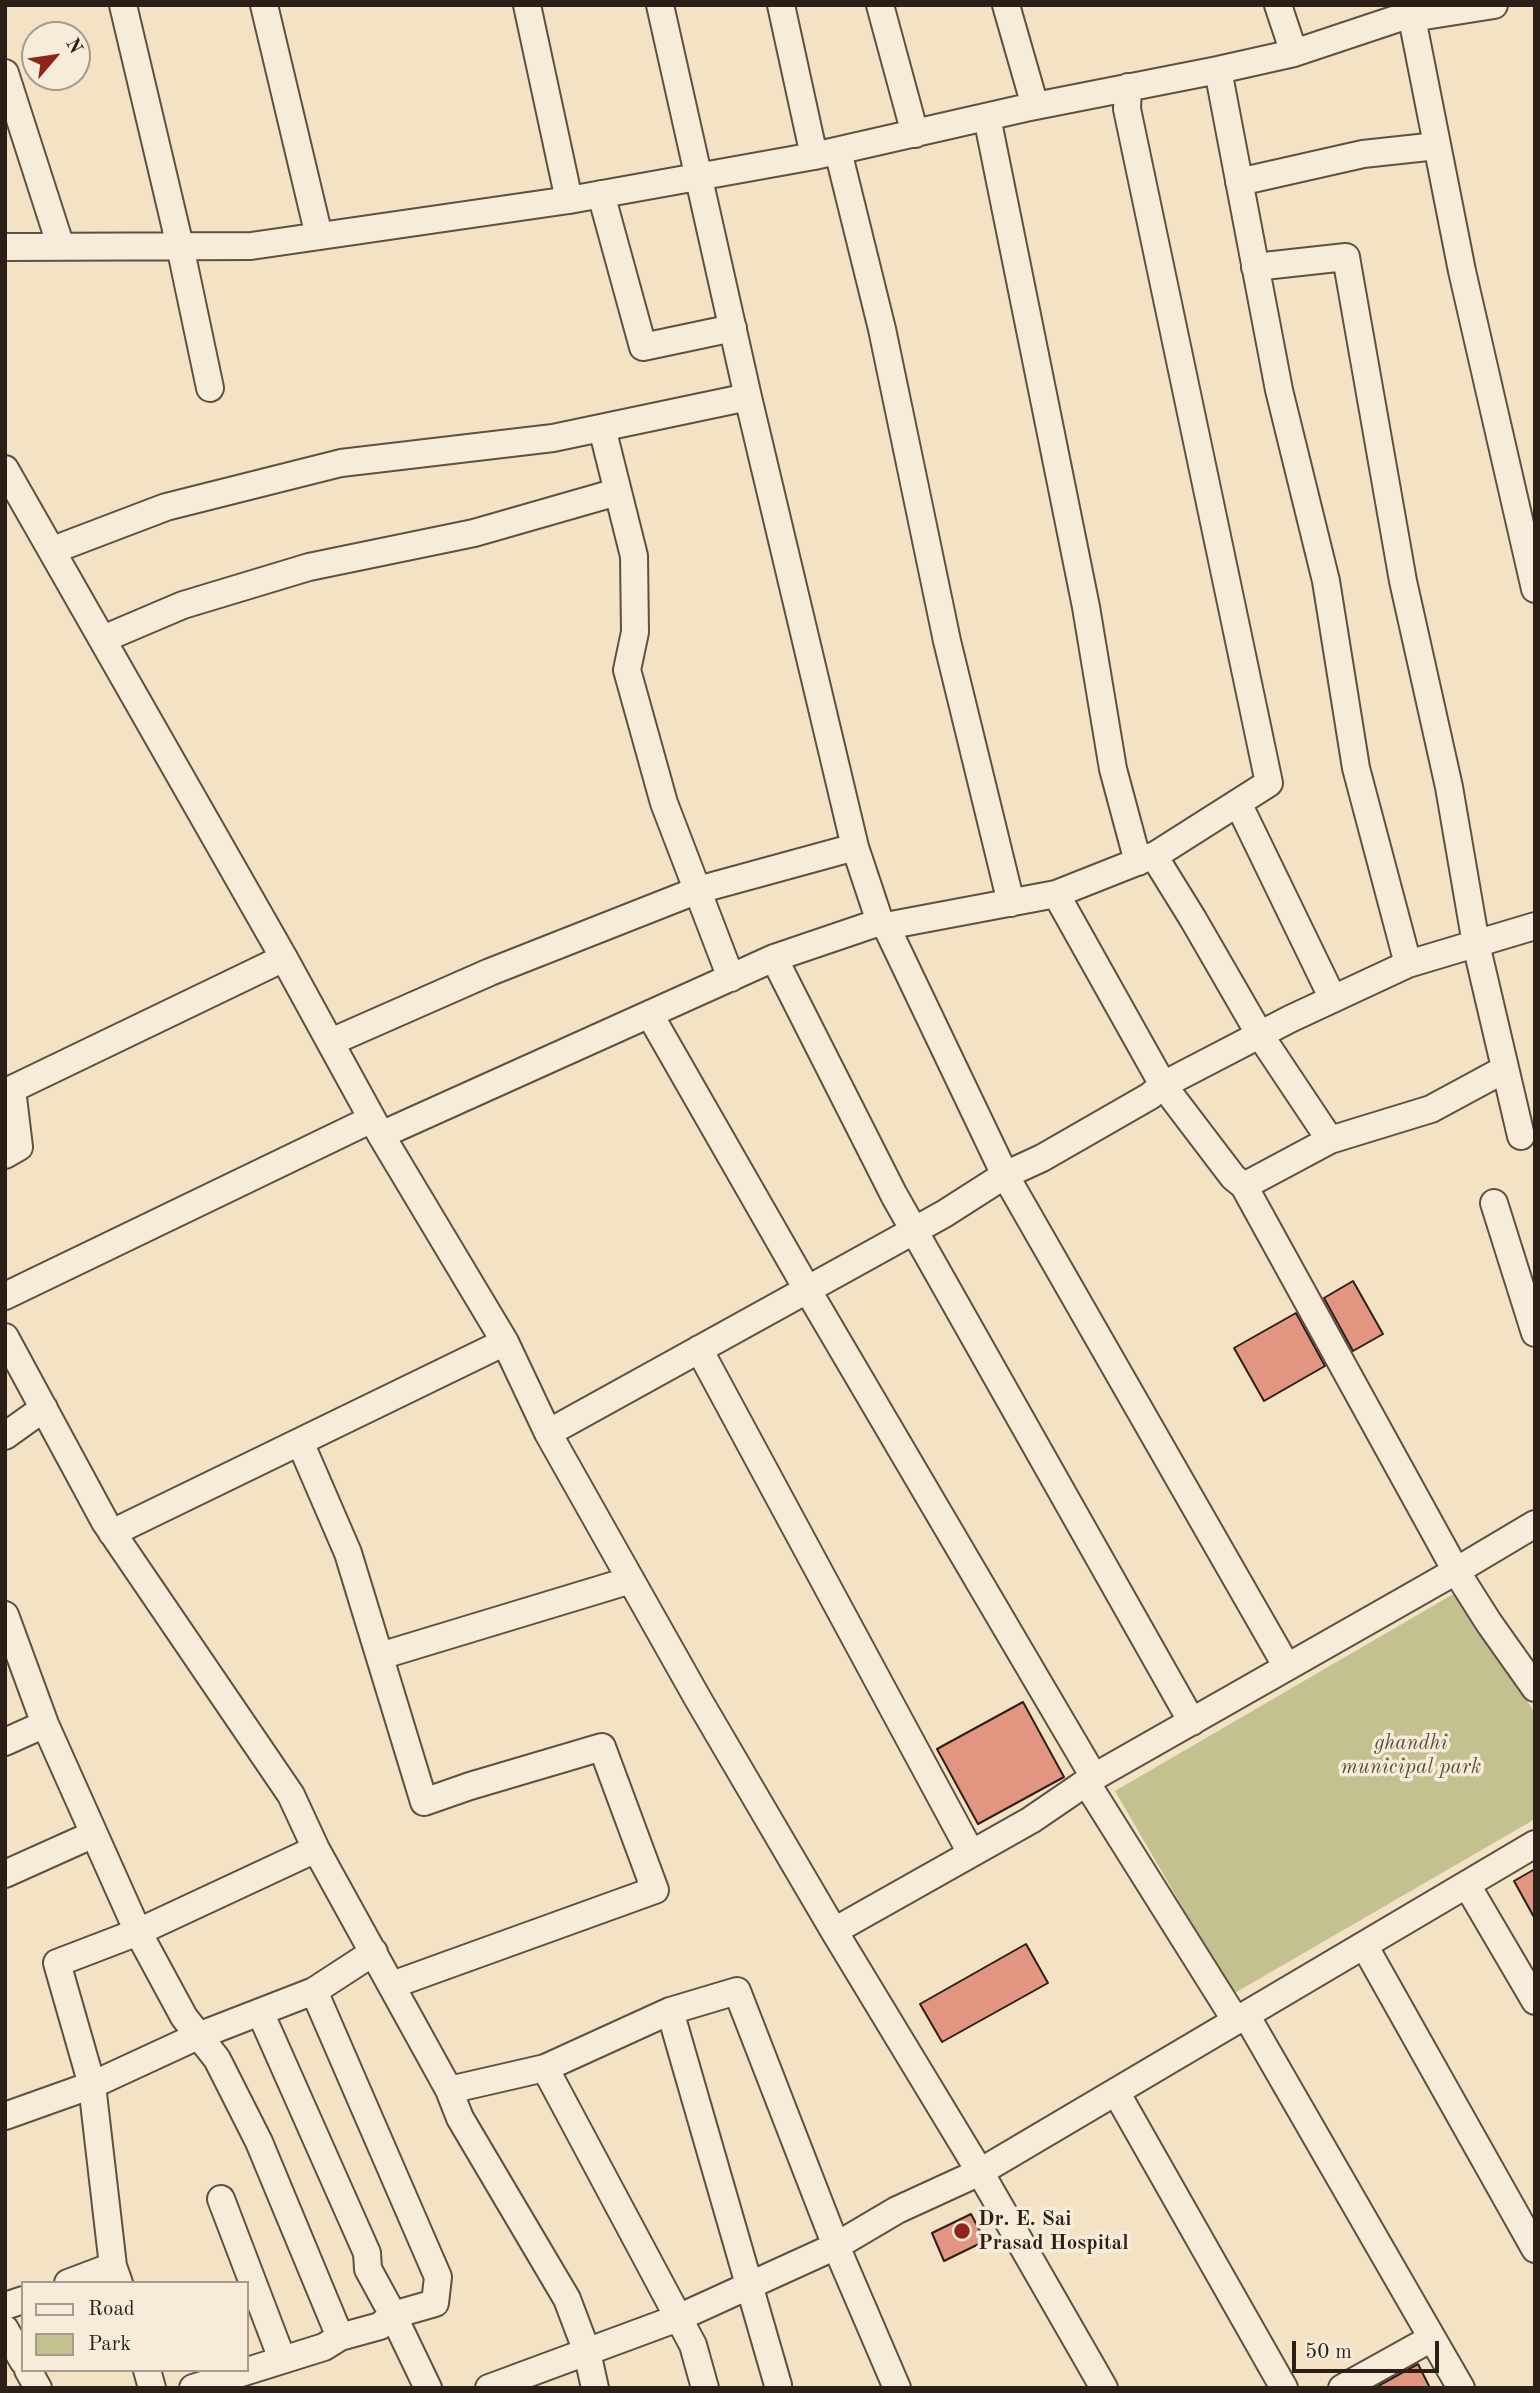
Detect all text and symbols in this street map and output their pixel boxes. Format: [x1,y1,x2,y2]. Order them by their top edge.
north arrow [21,21,91,91]
text: N [61,36,85,58]
park label: ghandhi municipal park [1341,1730,1481,1780]
place label: Dr. E. Sai Prasad Hospital [978,2206,1129,2256]
marker: Dr. E. Sai Prasad Hospital [952,2221,972,2241]
legend [21,2281,248,2372]
text: Road [88,2299,135,2320]
scale bar [1295,2326,1442,2370]
text: Park [88,2334,131,2355]
text: 50 m [1305,2342,1352,2363]

